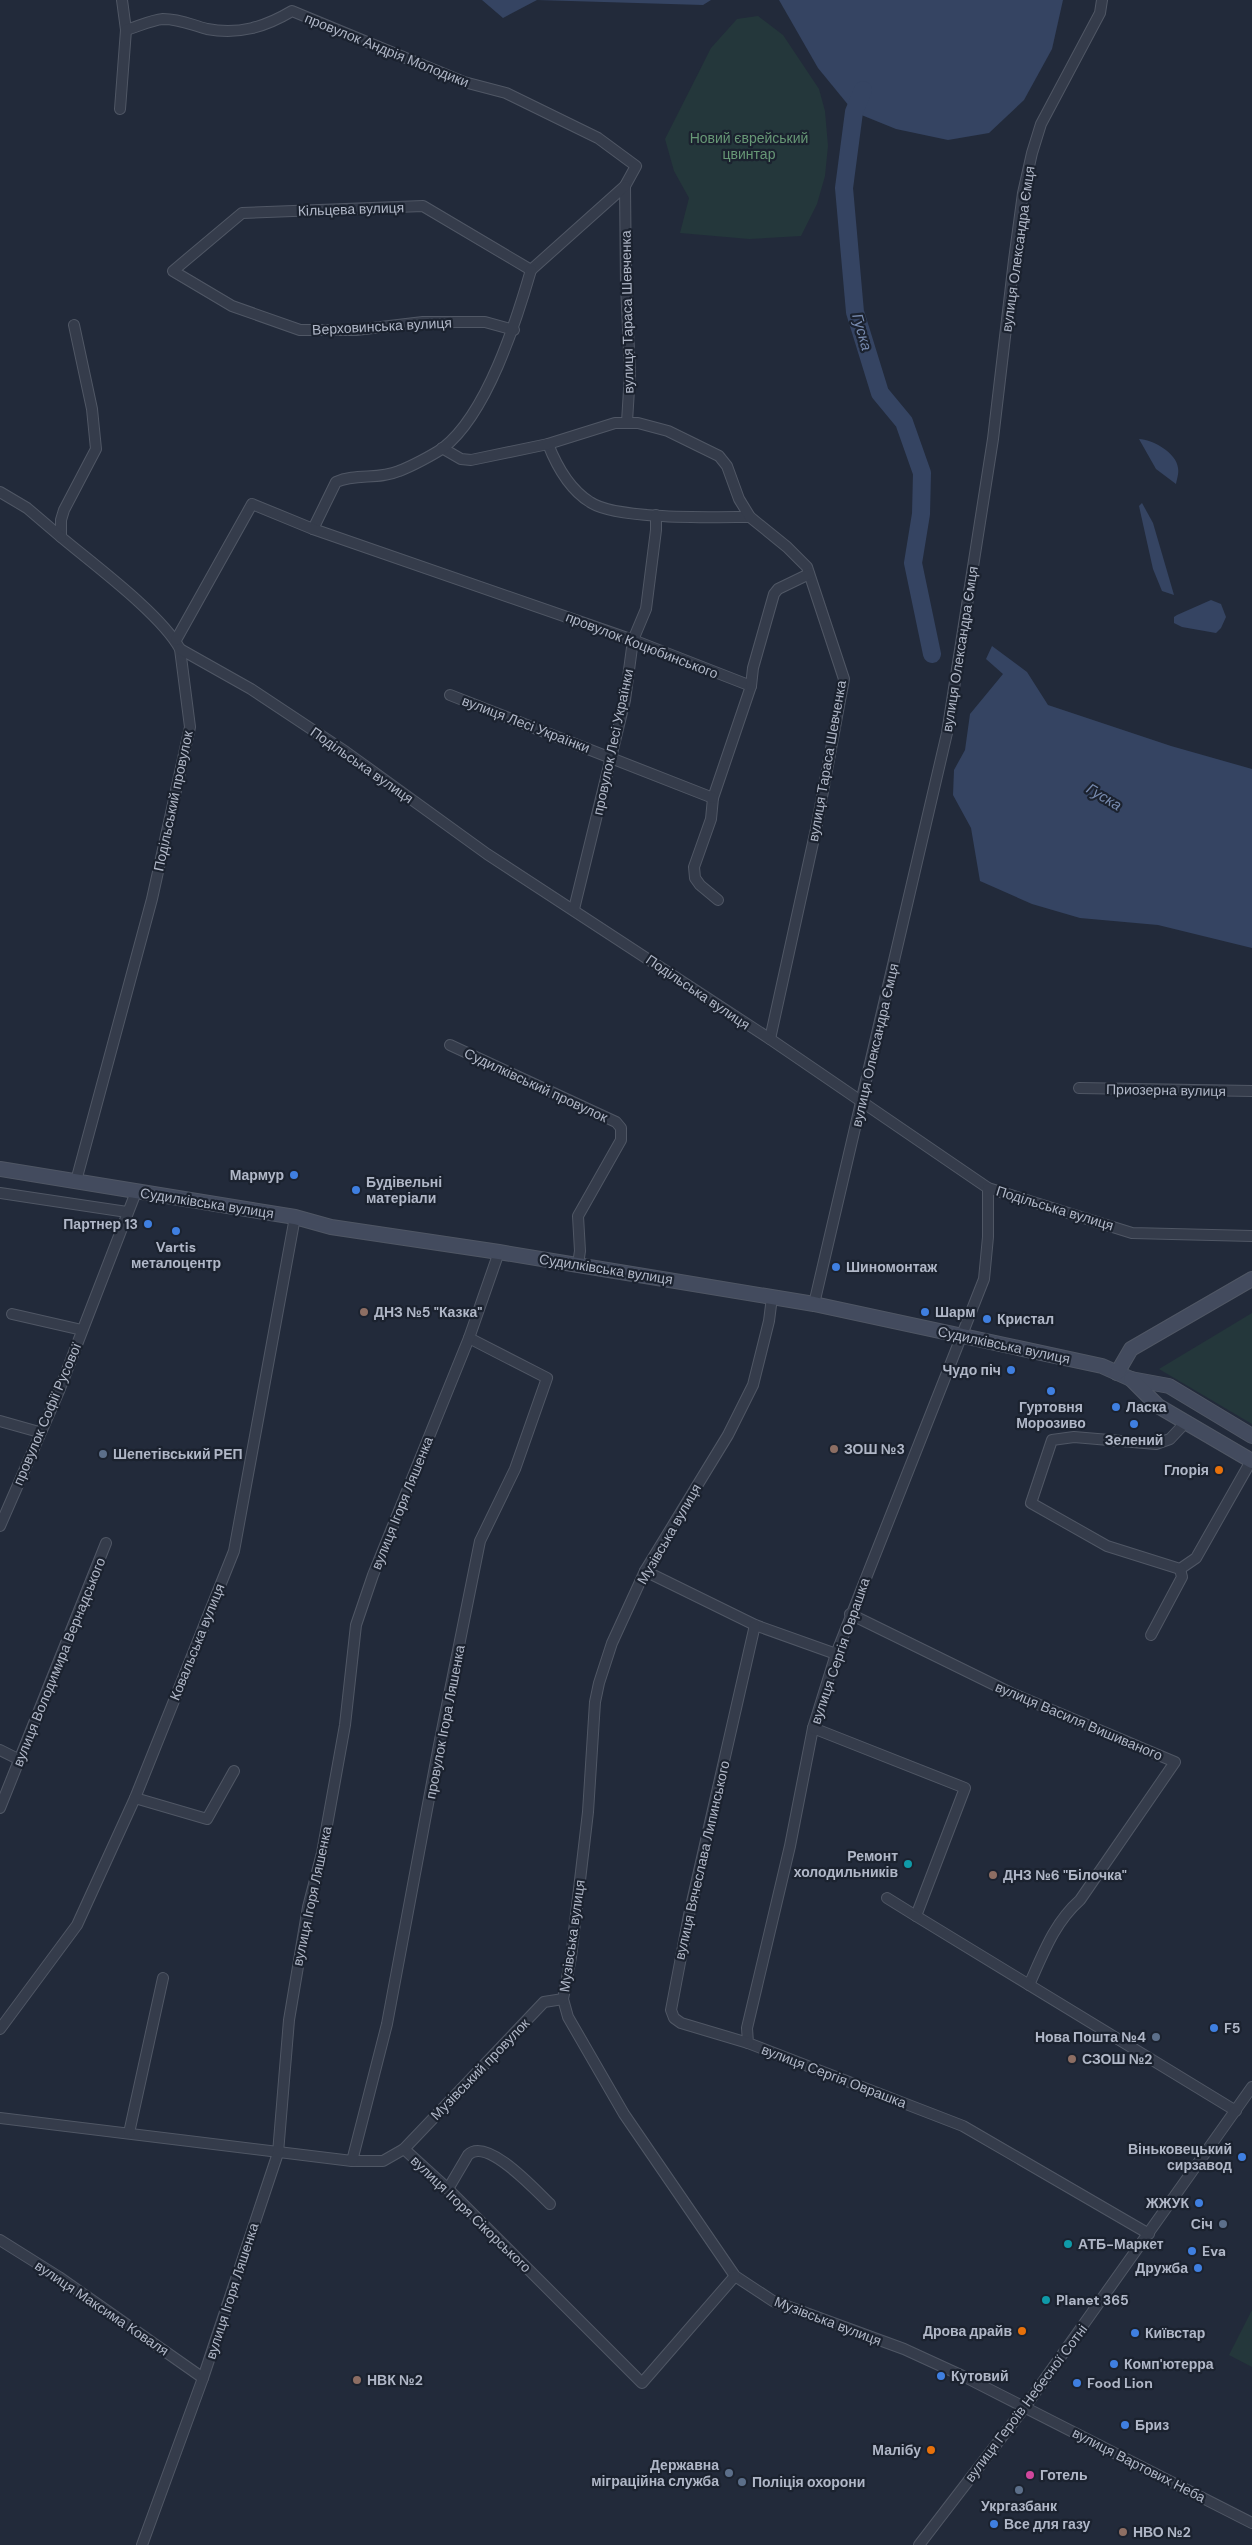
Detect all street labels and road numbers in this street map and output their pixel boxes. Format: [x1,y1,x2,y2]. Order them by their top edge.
street label: провулок Андрія Молодики [302,9,472,91]
street label: вулиця Олександра Ємця [997,165,1039,333]
street label: Кільцева вулиця [297,198,405,220]
street label: вулиця Тараса Шевченка [617,230,637,394]
street label: Верховинська вулиця [312,313,452,339]
street label: вулиця Олександра Ємця [938,565,982,733]
street label: провулок Коцюбинського [563,608,721,682]
street label: провулок Лесі Українки [589,667,637,817]
street label: вулиця Тараса Шевченка [804,679,850,843]
street label: вулиця Лесі Українки [460,691,592,757]
street label: Подільська вулиця [307,723,417,807]
street label: Подільський провулок [149,728,197,873]
street label: Подільська вулиця [642,950,754,1034]
street label: вулиця Олександра Ємця [847,961,903,1129]
street label: Судилківський провулок [461,1044,611,1127]
street label: Приозерна вулиця [1106,1080,1226,1100]
street label: Подільська вулиця [994,1182,1116,1234]
street label: Судилківська вулиця [139,1184,275,1222]
street label: Судилківська вулиця [538,1250,674,1288]
street label: Судилківська вулиця [936,1322,1072,1368]
street label: провулок Софії Русової [9,1340,85,1488]
street label: вулиця Ігоря Ляшенка [367,1433,437,1572]
street label: Музівська вулиця [633,1480,705,1588]
street label: вулиця Володимира Вернадського [9,1555,109,1769]
street label: вулиця Сергія Оврашка [806,1575,874,1727]
street label: Ковальська вулиця [165,1581,229,1703]
street label: провулок Ігора Ляшенка [421,1643,469,1801]
street label: вулиця Василя Вишиваного [993,1678,1166,1765]
street label: вулиця Вячеслава Липинського [670,1758,734,1961]
street label: вулиця Ігоря Ляшенка [288,1824,336,1967]
street label: Музівська вулиця [555,1879,589,1993]
street label: Музівський провулок [427,2014,534,2124]
street label: вулиця Сергія Оврашка [759,2040,909,2112]
street label: вулиця Ігоря Сікорського [407,2152,535,2276]
street label: вулиця Ігоря Ляшенка [201,2220,263,2361]
street label: вулиця Максима Коваля [32,2256,172,2360]
street label: Музівська вулиця [772,2292,884,2350]
street label: вулиця Героїв Небесної Сотні [961,2321,1091,2485]
street label: вулиця Вартових Неба [1069,2424,1209,2506]

